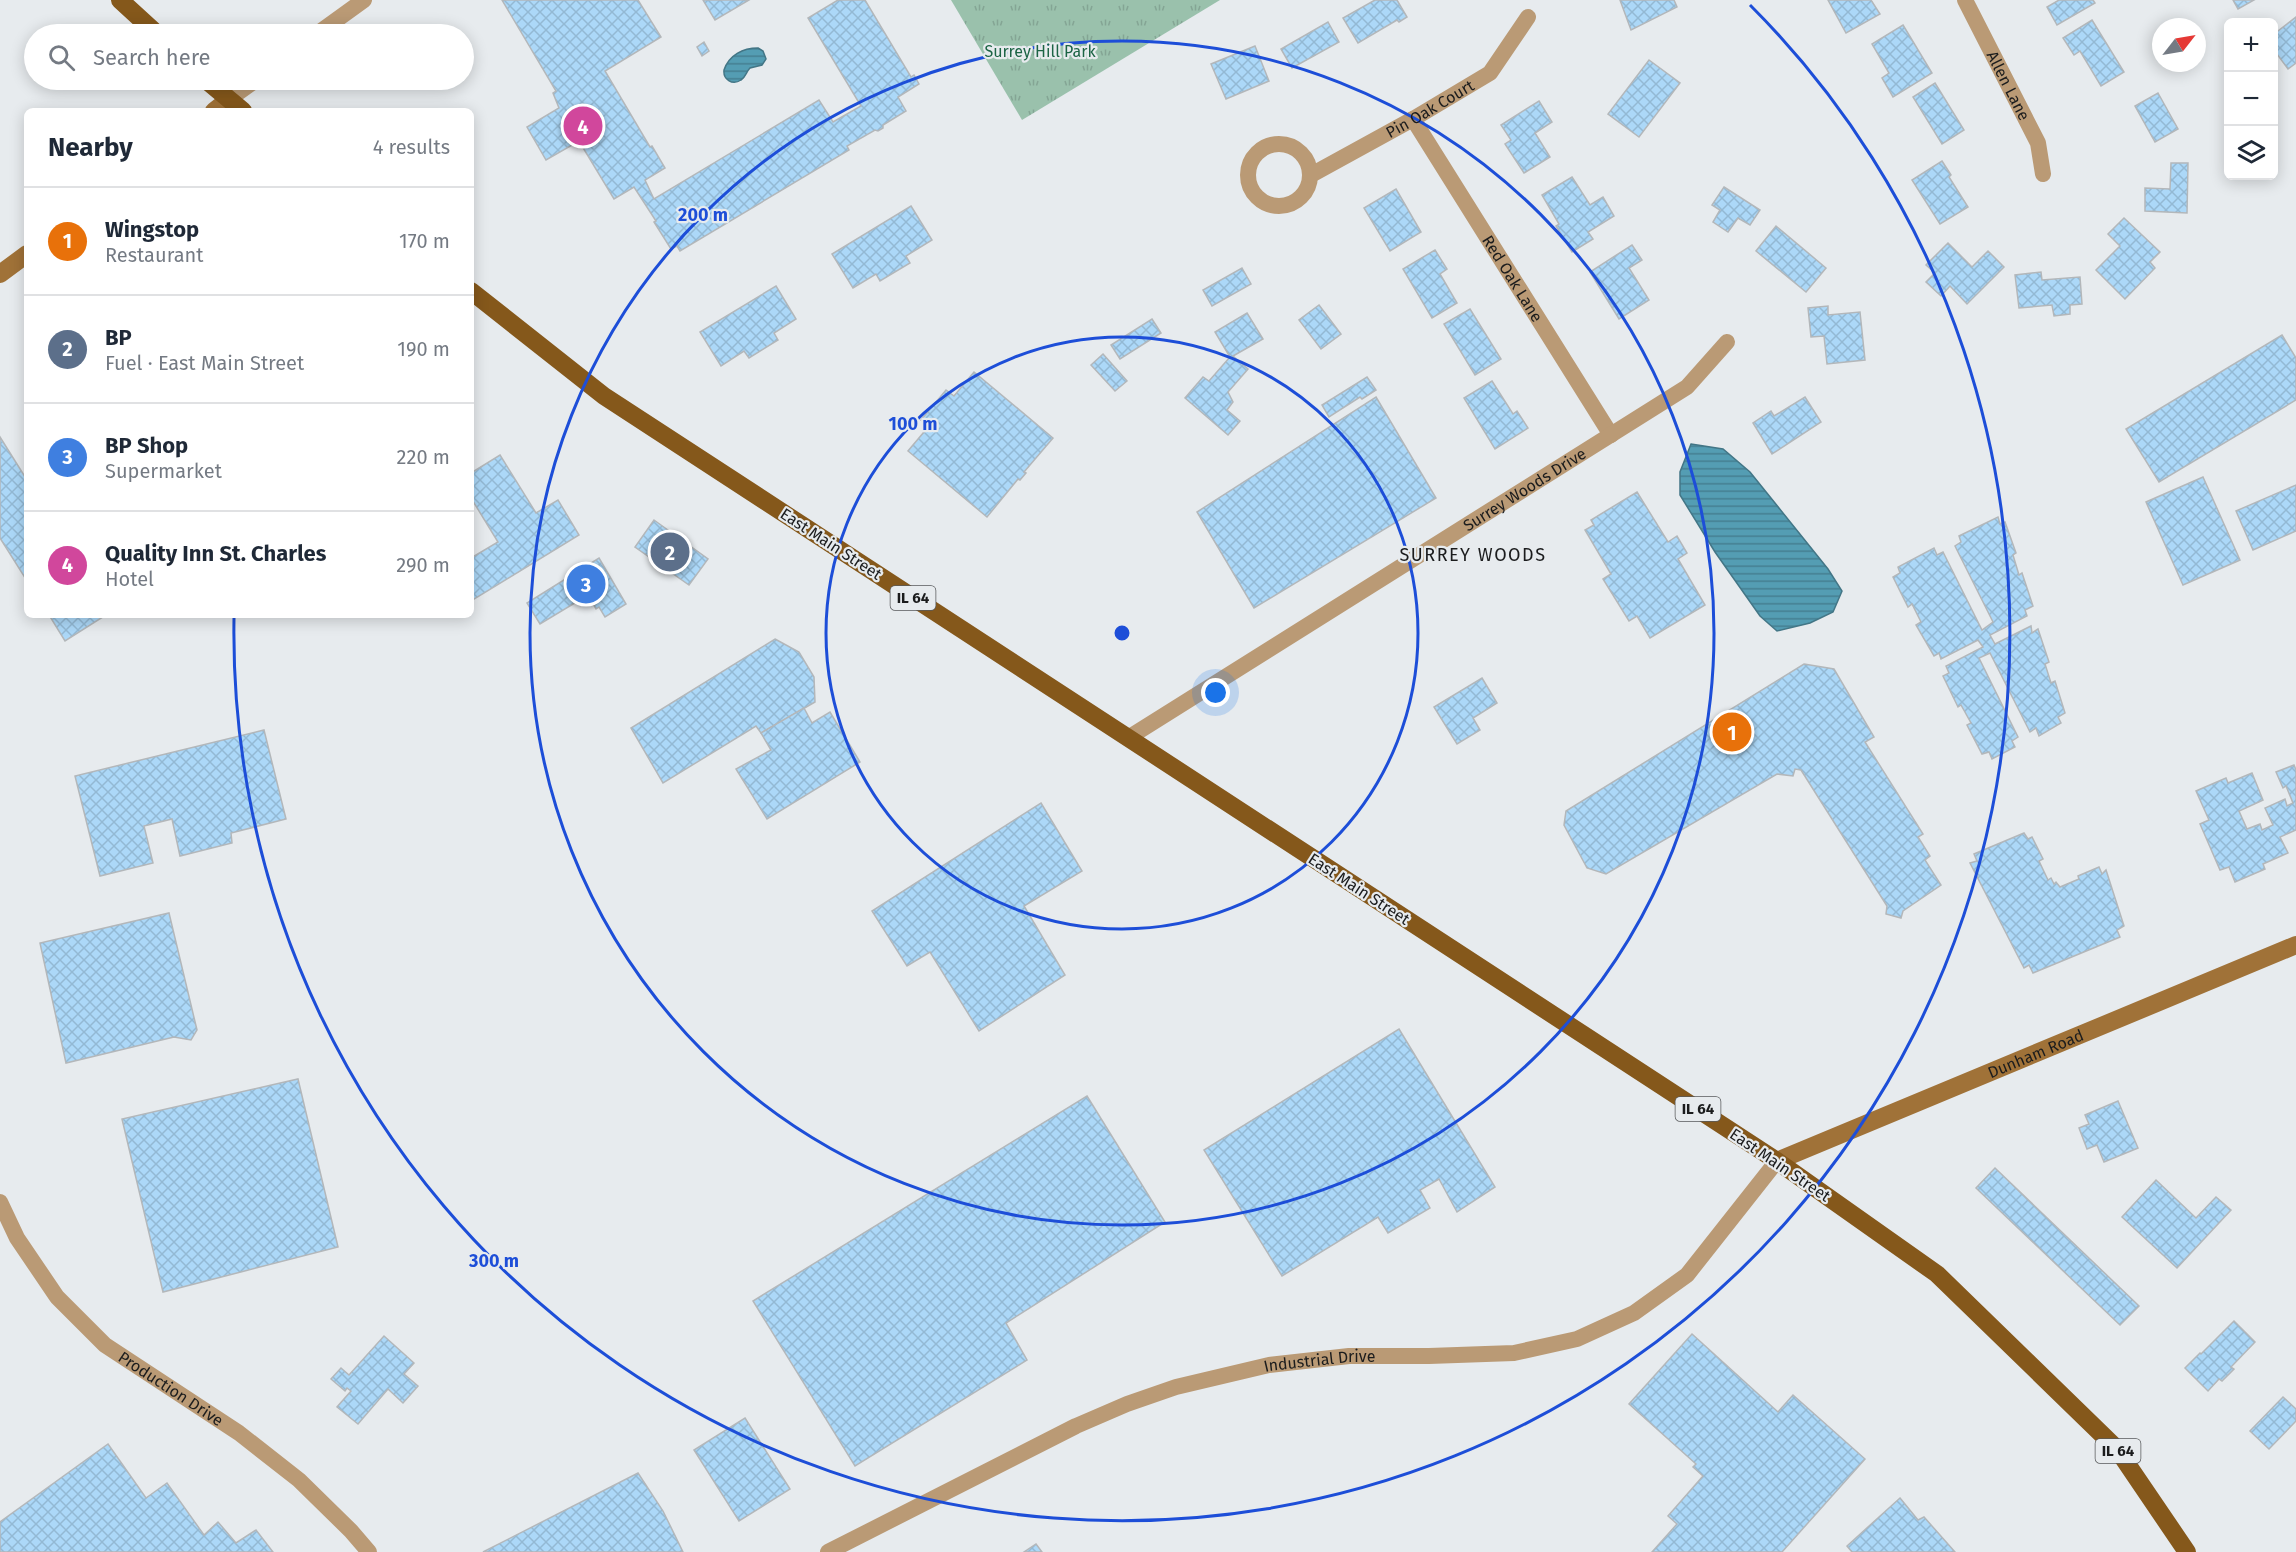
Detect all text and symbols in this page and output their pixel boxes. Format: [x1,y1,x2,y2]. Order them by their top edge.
north arrow [2152,18,2206,72]
map controls [2224,18,2278,180]
button: + [2224,18,2278,72]
search box [24,24,474,90]
icon: search [45,41,78,74]
park label: Surrey Hill Park [984,42,1096,61]
text: Search here [93,44,211,71]
street label: Allen Lane [1983,48,2034,123]
button: − [2224,72,2278,126]
street label: Pin Oak Court [1382,75,1477,142]
pin: 4 [564,104,602,148]
button: layers [2224,126,2278,180]
text: Nearby [48,132,133,163]
text: 4 results [373,135,450,159]
text: 200 m [678,204,728,226]
text: Wingstop [105,216,199,243]
text: 1 [63,229,72,253]
text: 170 m [399,229,450,253]
street label: Red Oak Lane [1479,231,1547,325]
text: Restaurant [105,243,203,267]
text: BP [105,324,132,351]
text: 2 [62,337,73,361]
text: 190 m [397,337,450,361]
text: Fuel · East Main Street [105,351,304,375]
text: 100 m [889,413,937,435]
text: BP Shop [105,432,188,459]
street label: Surrey Woods Drive [1459,443,1589,535]
text: 3 [62,445,73,469]
text: 220 m [397,445,450,469]
text: Supermarket [105,459,222,483]
street label: East Main Street [777,504,885,584]
pin: 2 [650,530,690,574]
text: Quality Inn St. Charles [105,540,326,567]
district label: SURREY WOODS [1400,544,1546,566]
text: 4 [62,553,73,577]
text: 290 m [396,553,450,577]
pin: 3 [566,562,606,606]
text: Hotel [105,567,154,591]
road number: IL 64 [890,586,936,610]
centre of rings [1112,623,1132,643]
your location [1201,678,1230,707]
pin: 1 [1712,710,1752,754]
street label: East Main Street [1305,849,1413,929]
street label: Dunham Road [1985,1025,2086,1082]
road number: IL 64 [1676,1097,1720,1121]
street label: East Main Street [1726,1124,1834,1206]
text: 300 m [468,1250,519,1272]
street label: Production Drive [115,1347,227,1430]
street label: Industrial Drive [1262,1347,1375,1375]
road number: IL 64 [2096,1439,2140,1463]

